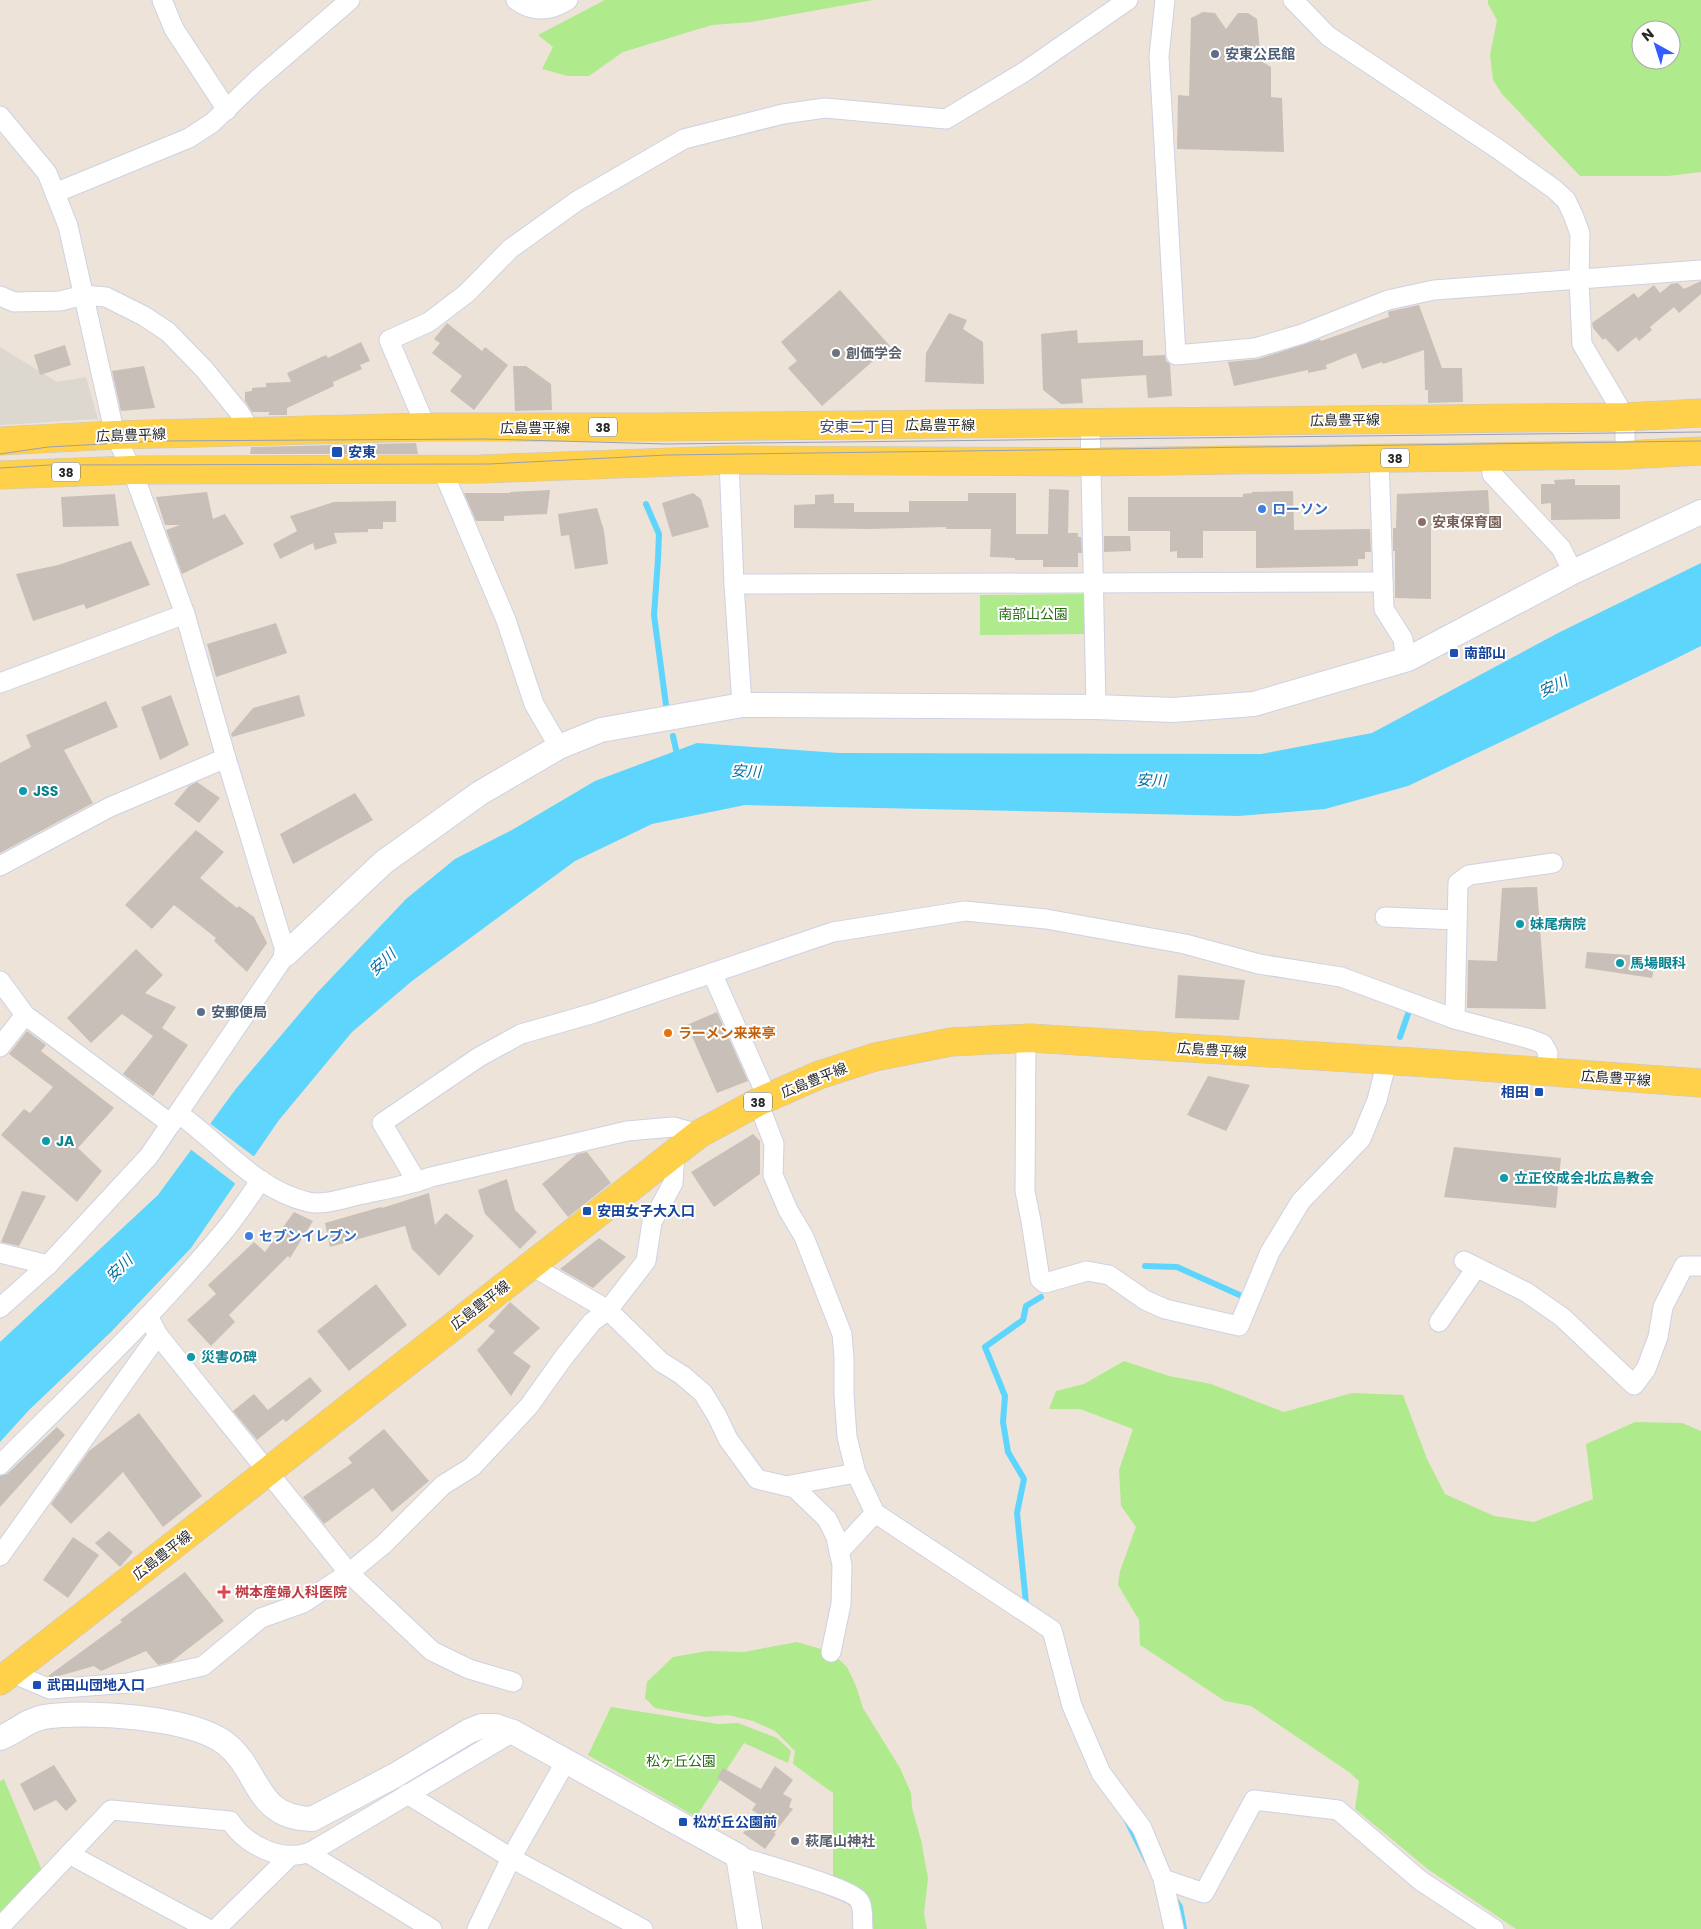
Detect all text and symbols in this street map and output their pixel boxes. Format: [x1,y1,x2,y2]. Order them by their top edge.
north arrow [1631,20,1681,70]
text: N [1637,24,1658,46]
place label: 安東公民館 [1225,44,1295,64]
marker: 安東公民館 [1209,48,1221,60]
place label: 創価学会 [846,343,902,363]
marker: 創価学会 [830,347,842,359]
street label: 広島豊平線 [1310,409,1380,431]
street label: 広島豊平線 [905,415,975,435]
district label: 安東二丁目 [819,416,895,437]
street label: 広島豊平線 [500,418,570,438]
road number: 38 [589,418,617,437]
street label: 広島豊平線 [96,424,166,446]
place label: 安東 [348,442,376,462]
marker: 安東 [330,445,344,459]
road number: 38 [1381,448,1409,468]
road number: 38 [52,462,80,482]
place label: ローソン [1272,499,1328,519]
marker: ローソン [1256,503,1268,515]
place label: 安東保育園 [1432,512,1502,532]
marker: 安東保育園 [1416,516,1428,528]
park label: 南部山公園 [998,604,1068,624]
place label: 南部山 [1464,643,1506,663]
marker: 南部山 [1448,647,1460,659]
water label: 安川 [1535,669,1573,702]
water label: 安川 [731,760,763,782]
water label: 安川 [1136,769,1168,791]
place label: JSS [33,781,59,801]
marker: JSS [17,785,29,797]
place label: 妹尾病院 [1530,914,1586,934]
marker: 妹尾病院 [1514,918,1526,930]
water label: 安川 [364,943,402,980]
place label: 馬場眼科 [1630,953,1686,973]
marker: 馬場眼科 [1614,957,1626,969]
place label: 安郵便局 [211,1002,267,1022]
marker: 安郵便局 [195,1006,207,1018]
place label: ラーメン来来亭 [678,1023,775,1043]
marker: ラーメン来来亭 [662,1027,674,1039]
street label: 広島豊平線 [1176,1038,1248,1062]
street label: 広島豊平線 [778,1058,850,1102]
street label: 広島豊平線 [1580,1066,1652,1090]
place label: 相田 [1501,1082,1529,1102]
marker: 相田 [1533,1086,1545,1098]
road number: 38 [744,1092,772,1112]
place label: JA [56,1131,75,1151]
marker: JA [40,1135,52,1147]
place label: 立正佼成会北広島教会 [1514,1168,1654,1188]
marker: 立正佼成会北広島教会 [1498,1172,1510,1184]
place label: 安田女子大入口 [597,1201,695,1221]
marker: 安田女子大入口 [581,1205,593,1217]
place label: セブンイレブン [259,1226,357,1246]
marker: セブンイレブン [243,1230,255,1242]
water label: 安川 [101,1249,139,1286]
street label: 広島豊平線 [446,1276,514,1334]
place label: 災害の碑 [201,1347,257,1367]
marker: 災害の碑 [185,1351,197,1363]
street label: 広島豊平線 [128,1526,196,1584]
place label: 桝本産婦人科医院 [235,1582,347,1602]
marker: 桝本産婦人科医院 [217,1585,231,1599]
place label: 武田山団地入口 [47,1675,145,1695]
marker: 武田山団地入口 [31,1679,43,1691]
park label: 松ヶ丘公園 [646,1751,716,1771]
place label: 松が丘公園前 [693,1812,777,1832]
marker: 松が丘公園前 [677,1816,689,1828]
place label: 萩尾山神社 [805,1831,875,1851]
marker: 萩尾山神社 [789,1835,801,1847]

